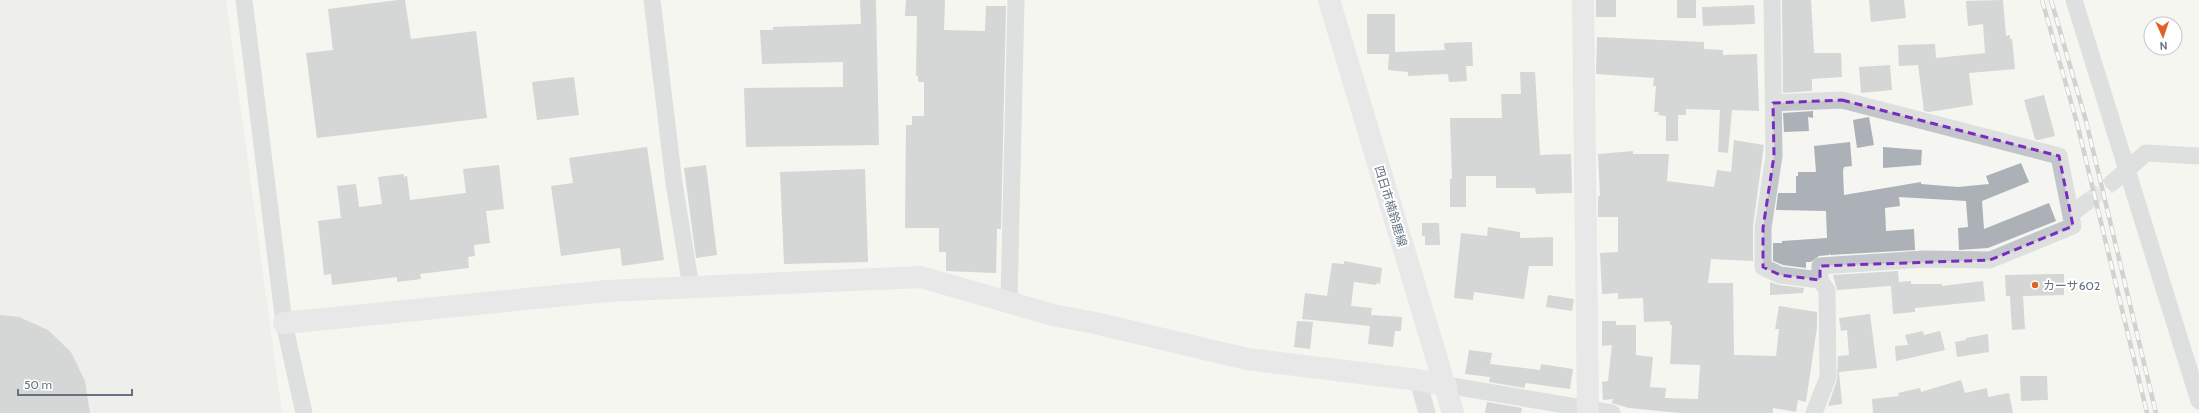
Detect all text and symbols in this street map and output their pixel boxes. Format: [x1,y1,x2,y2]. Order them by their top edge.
north arrow [2143,16,2183,56]
text: N [2159,39,2168,53]
street label: 四日市楠鈴鹿線 [1372,164,1410,248]
place label: カーサ602 [2043,278,2100,293]
marker: カーサ602 [2030,280,2040,290]
scale bar [18,371,132,397]
text: 50 m [24,377,52,392]

